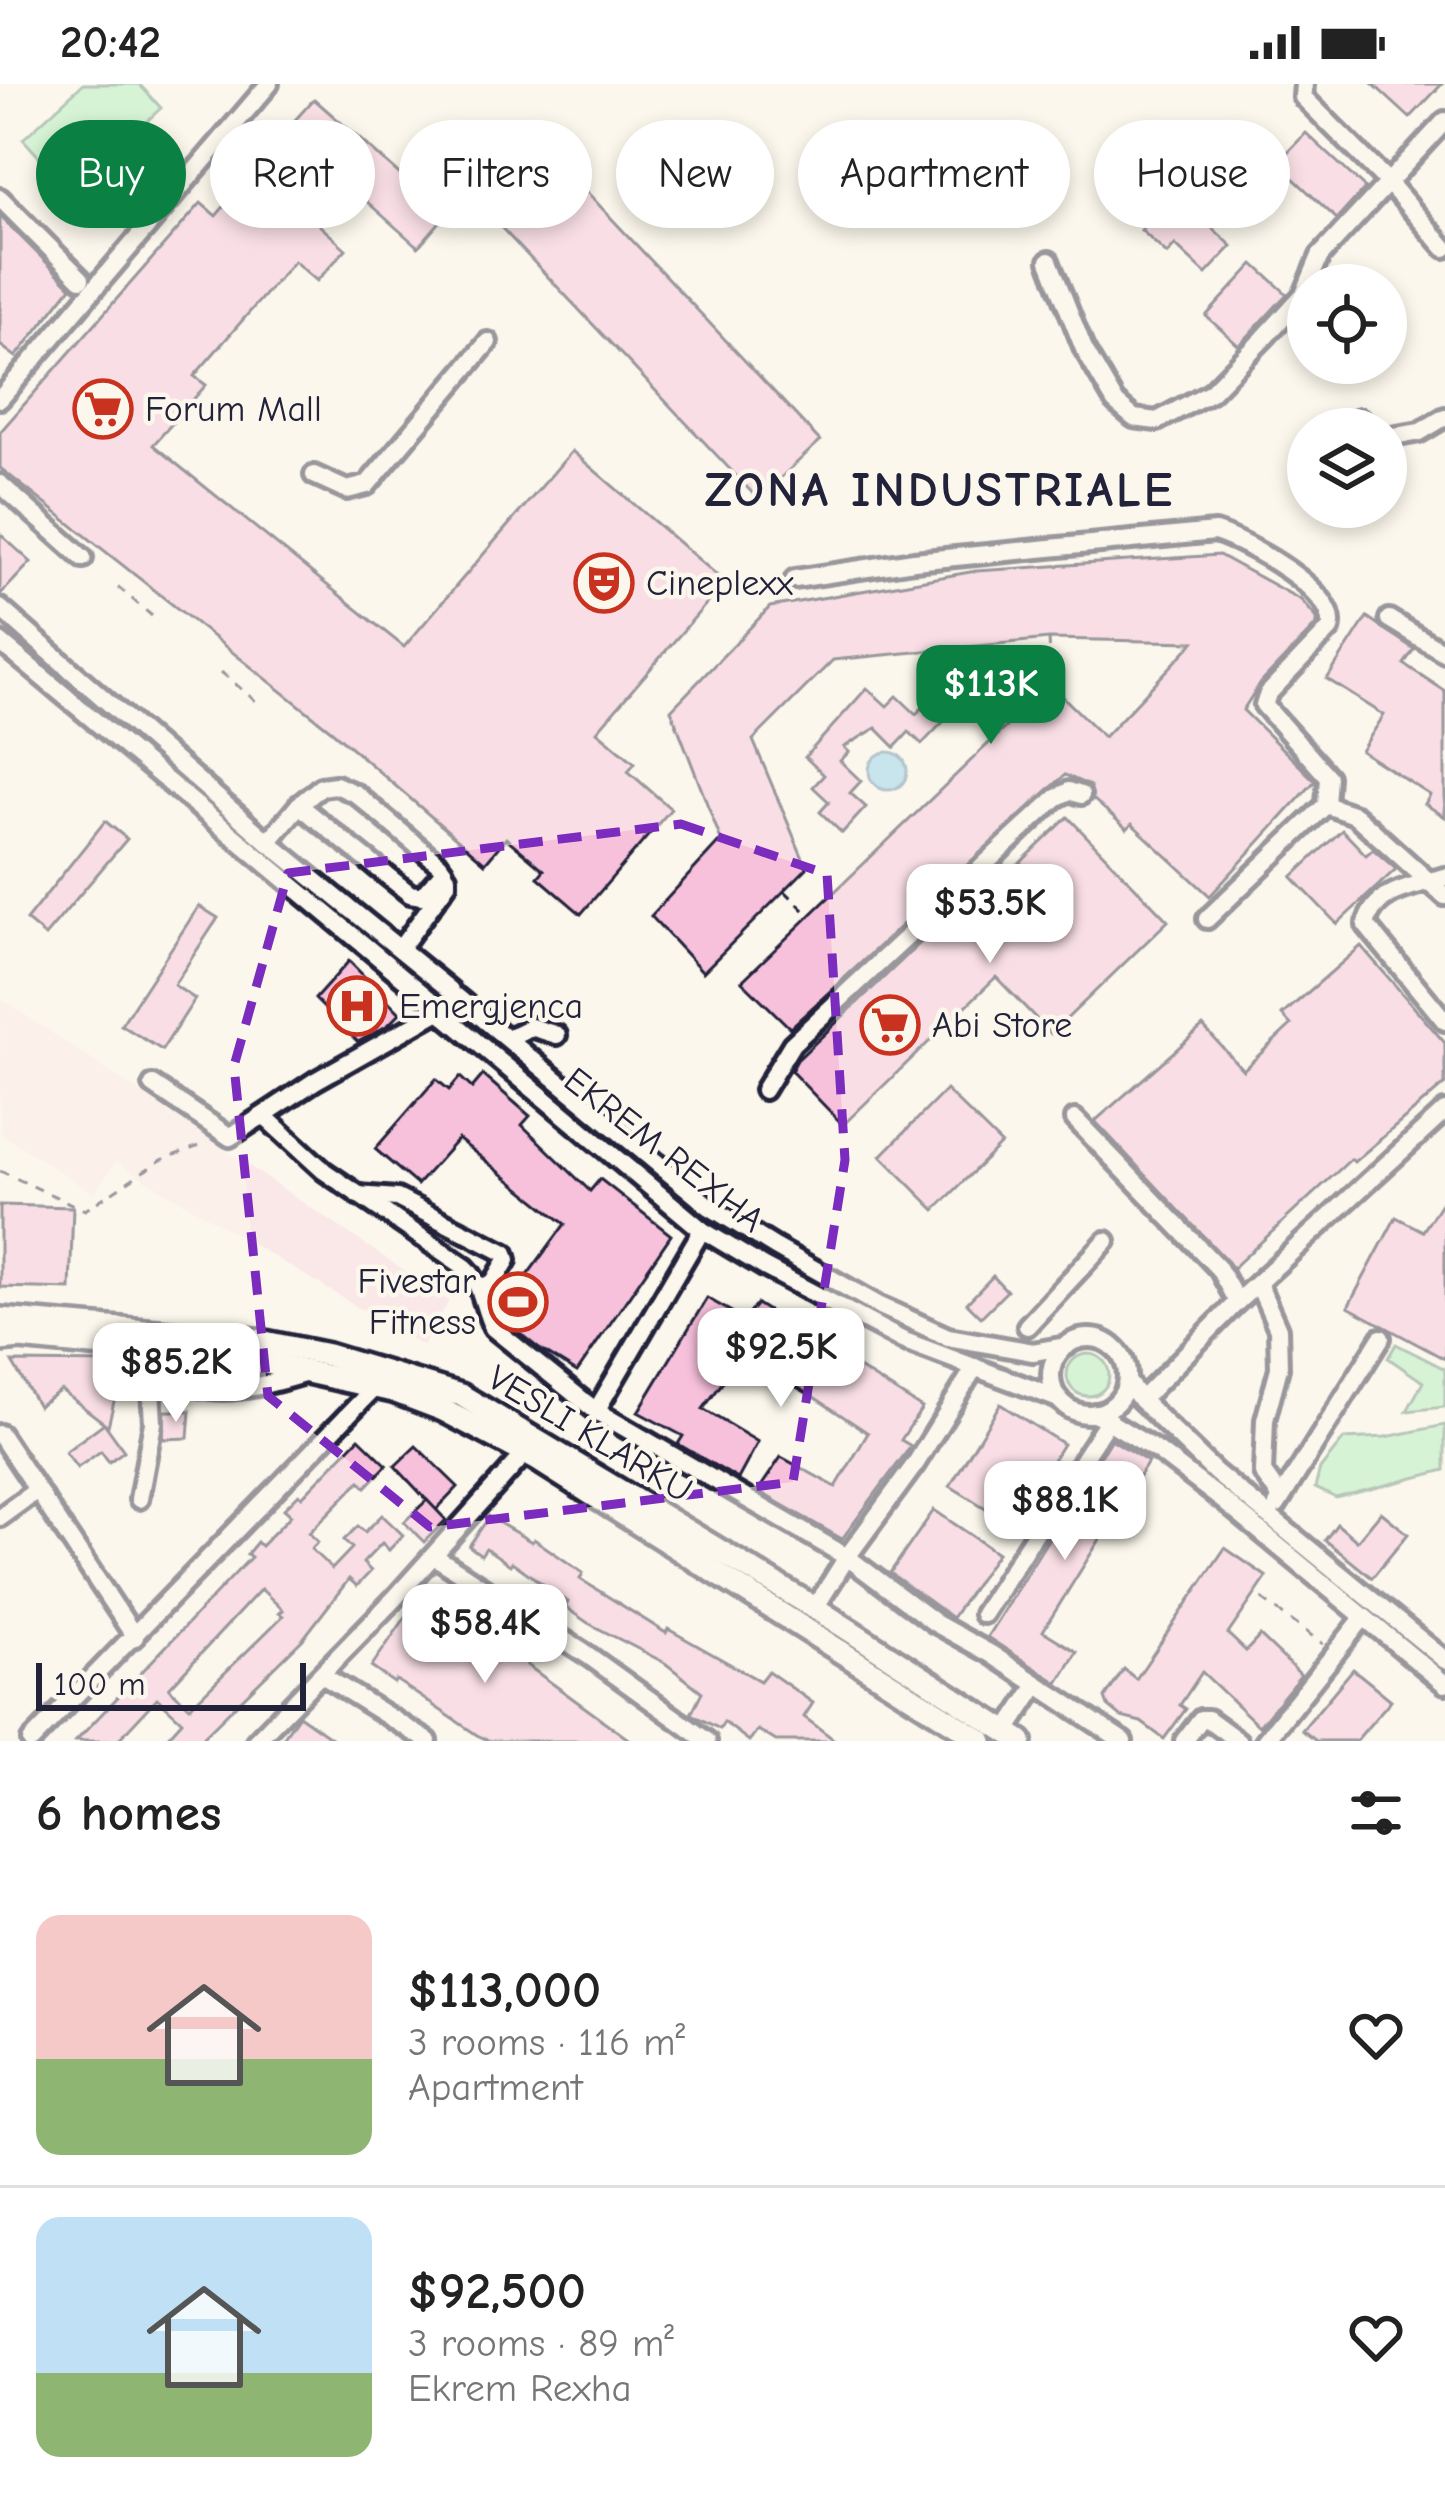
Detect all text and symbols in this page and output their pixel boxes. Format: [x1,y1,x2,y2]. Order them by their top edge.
text: 20:42 [60,16,161,68]
chip: Buy [36,120,186,228]
chip: Rent [210,120,375,228]
chip: Filters [399,120,592,228]
chip: New [616,120,774,228]
chip: Apartment [798,120,1070,228]
chip: House [1094,120,1290,228]
map controls [1287,264,1407,528]
button: locate [1287,264,1407,384]
supermarket icon: Forum Mall [72,378,134,440]
place label: Forum Mall [145,389,322,430]
button: layers [1287,408,1407,528]
district label: ZONA INDUSTRIALE [705,463,1175,518]
theatre icon: Cineplexx [573,552,635,614]
place label: Cineplexx [646,563,794,604]
pin: $113K [907,645,1075,747]
text: $113K [943,661,1039,706]
pin: $53.5K [892,864,1088,966]
text: $53.5K [933,880,1047,925]
hospital icon: Emergjenca [326,975,388,1037]
place label: Emergjenca [399,986,583,1027]
supermarket icon: Abi Store [859,994,921,1056]
place label: Abi Store [932,1005,1072,1046]
street label: EKREM REXHA [556,1059,772,1241]
place label: Fivestar Fitness [358,1261,477,1343]
sports icon: Fivestar Fitness [487,1271,549,1333]
pin: $92.5K [683,1308,879,1410]
pin: $85.2K [78,1323,274,1425]
text: $92.5K [724,1324,838,1369]
text: $85.2K [120,1339,232,1384]
street label: VESLI KLARKU [481,1357,699,1511]
pin: $88.1K [967,1461,1163,1563]
text: $88.1K [1011,1477,1119,1522]
pin: $58.4K [387,1584,583,1686]
text: $58.4K [429,1600,541,1645]
scale bar [36,1657,306,1710]
text: 100 m [54,1665,146,1703]
icon: filters [1343,1780,1409,1846]
text: 6 homes [36,1784,221,1843]
text: $113,000 [408,1961,601,2020]
icon: home [132,1963,276,2107]
icon: heart [1343,2002,1409,2068]
text: 3 rooms · 116 m² [408,2020,685,2065]
text: Apartment [408,2065,583,2110]
text: $92,500 [408,2262,586,2321]
icon: home [132,2265,276,2409]
icon: heart [1343,2304,1409,2370]
text: 3 rooms · 89 m² [408,2321,674,2366]
text: Ekrem Rexha [408,2366,632,2411]

